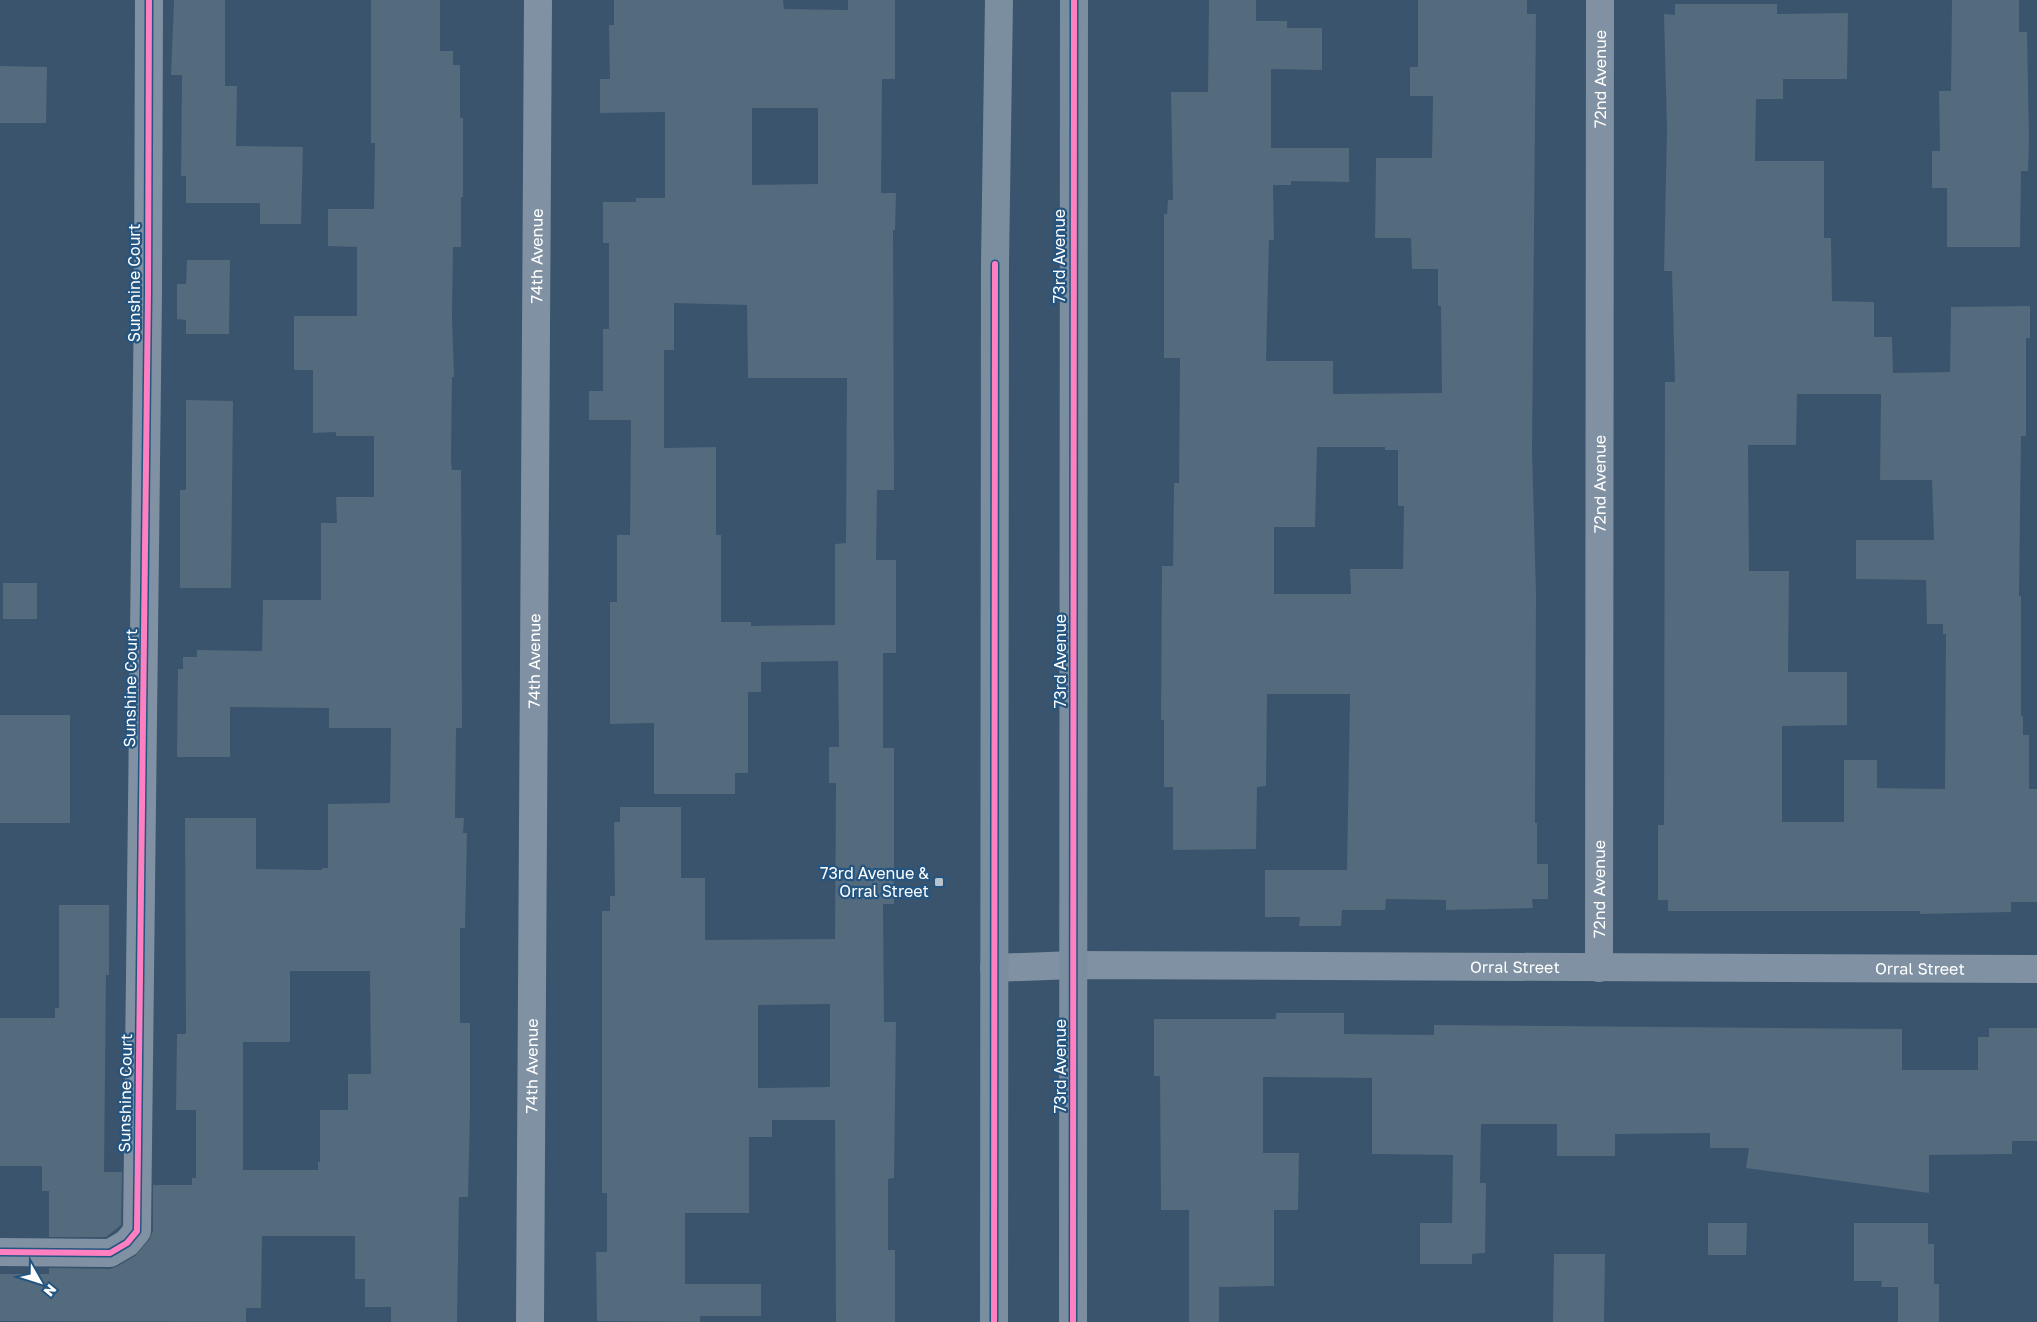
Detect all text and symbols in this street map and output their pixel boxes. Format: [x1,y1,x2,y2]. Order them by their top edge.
street label: 72nd Avenue [1590,30,1610,128]
street label: 74th Avenue [526,208,547,304]
street label: 73rd Avenue [1049,209,1069,303]
street label: Sunshine Court [124,224,144,342]
street label: 72nd Avenue [1589,435,1610,533]
street label: 74th Avenue [524,613,544,709]
street label: 73rd Avenue [1050,614,1070,708]
street label: Sunshine Court [119,629,141,747]
street label: 72nd Avenue [1589,840,1609,938]
place label: 73rd Avenue & Orral Street [820,863,929,901]
marker: 73rd Avenue & Orral Street [933,876,945,888]
street label: Orral Street [1470,957,1560,977]
street label: Orral Street [1875,958,1965,979]
street label: 74th Avenue [521,1018,542,1114]
street label: 73rd Avenue [1050,1019,1070,1113]
street label: Sunshine Court [114,1034,136,1152]
north arrow [15,1257,65,1307]
text: N [41,1281,60,1300]

